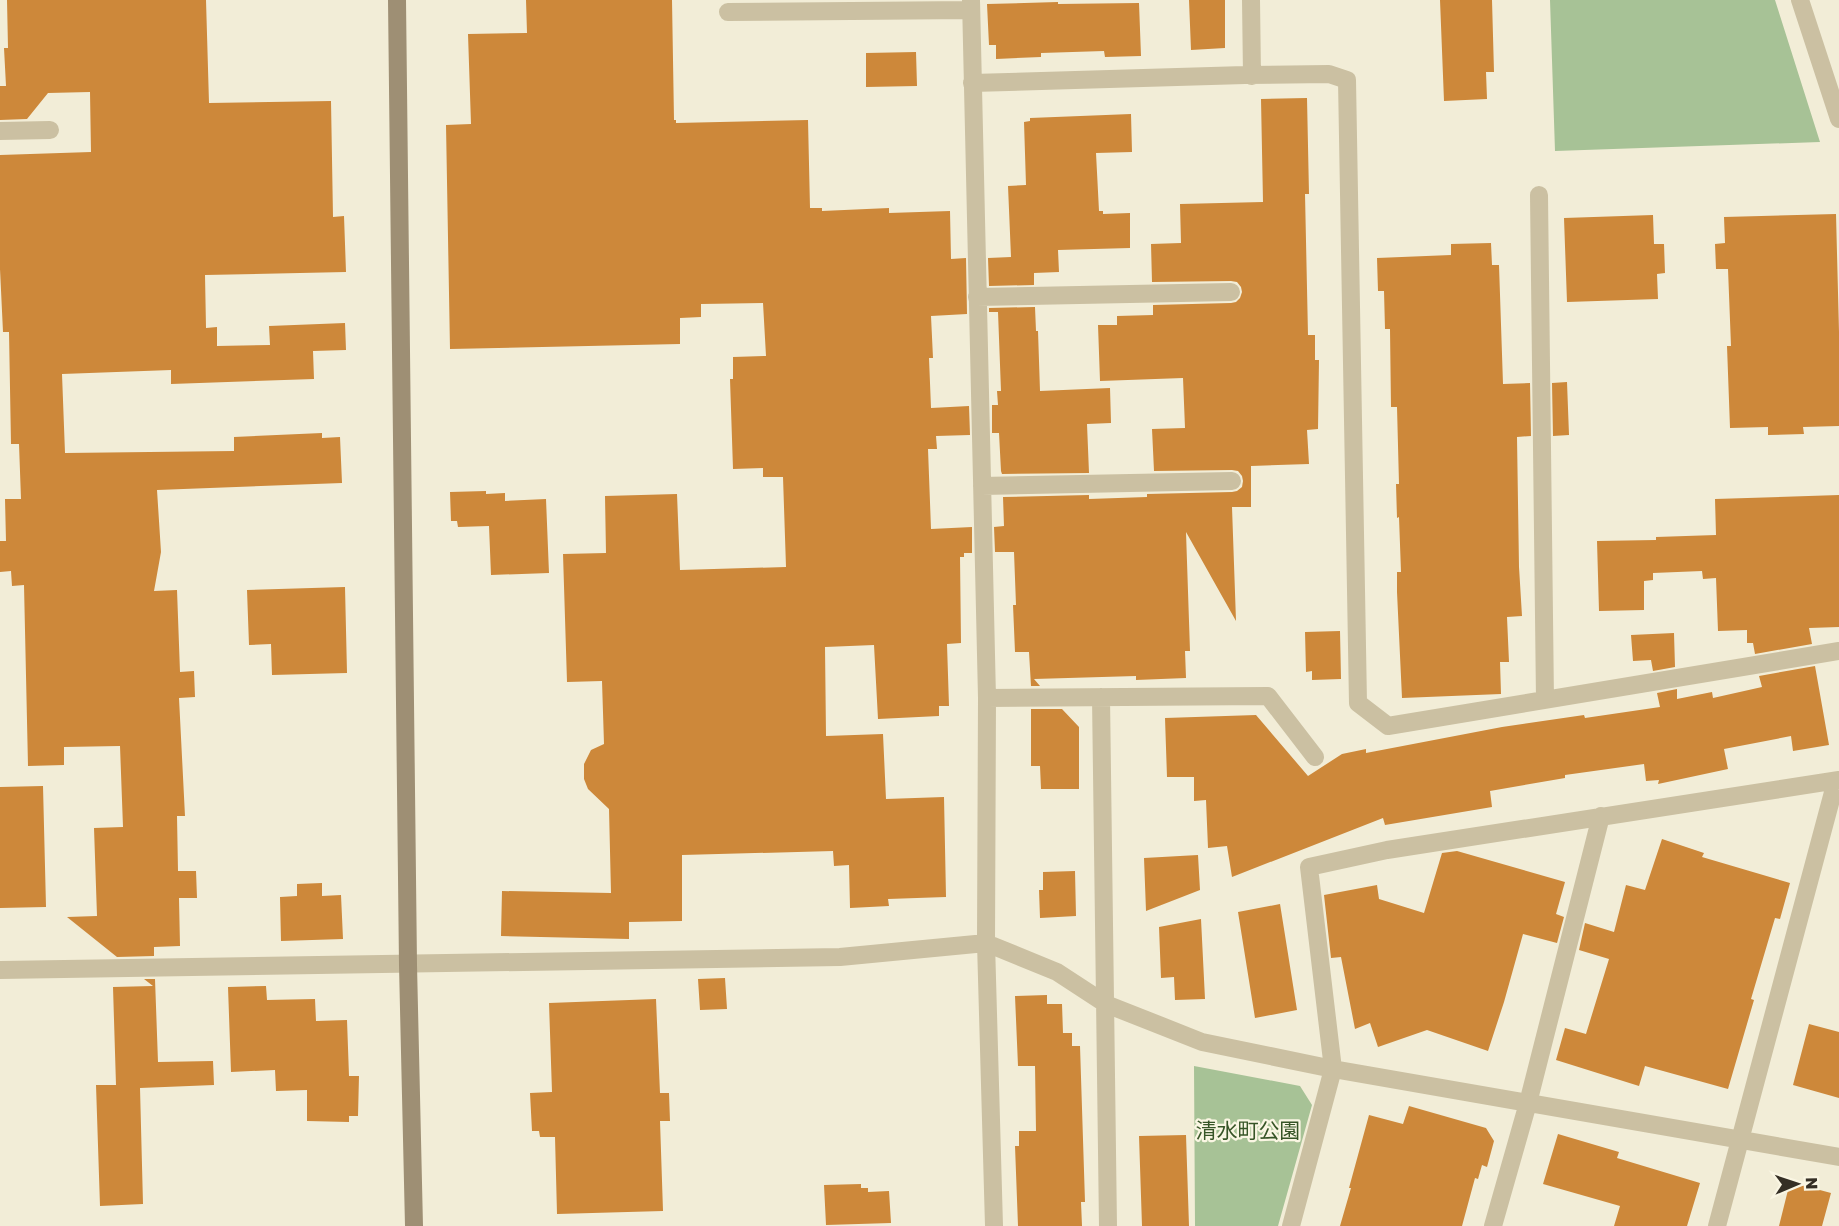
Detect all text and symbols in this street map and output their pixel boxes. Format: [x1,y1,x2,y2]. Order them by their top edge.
park label: 清水町公園 [1196,1117,1301,1143]
north arrow [1767,1154,1827,1214]
text: N [1802,1177,1822,1190]

